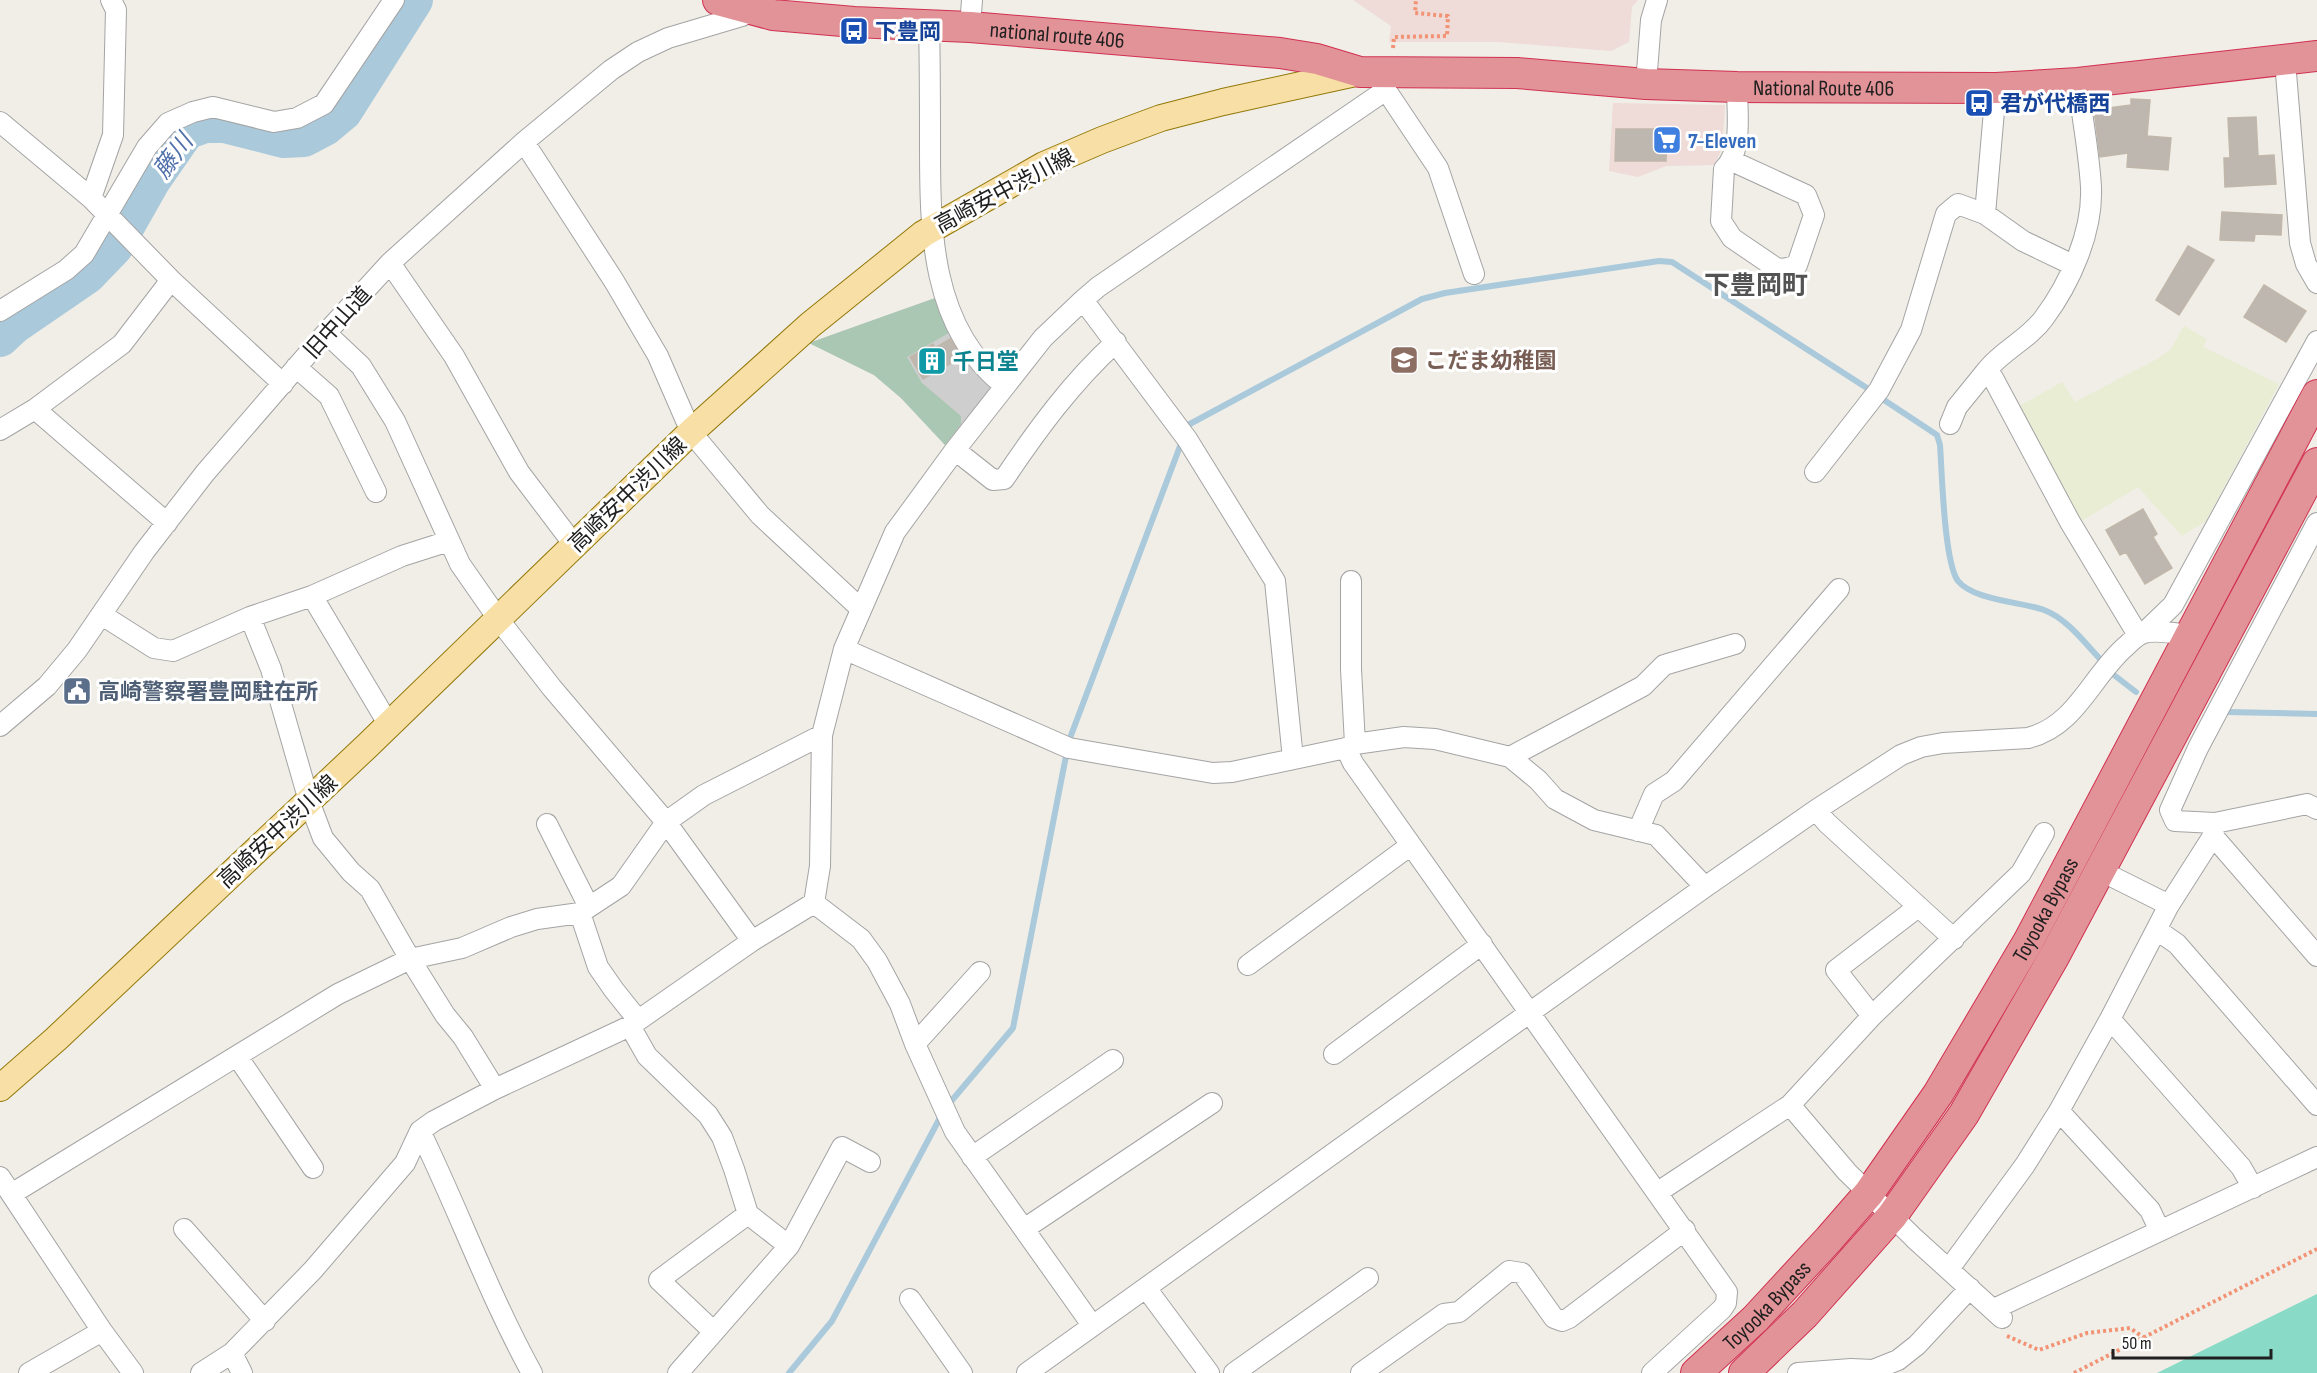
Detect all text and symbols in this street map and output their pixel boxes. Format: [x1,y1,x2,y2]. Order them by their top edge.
bus stop icon: 下豊岡 [838,15,870,47]
street label: national route 406 [989,17,1126,55]
place label: 下豊岡 [875,19,941,46]
street label: National Route 406 [1753,75,1894,103]
bus stop icon: 君が代橋西 [1963,87,1995,119]
place label: 君が代橋西 [2000,91,2110,118]
supermarket icon: 7-Eleven [1651,124,1683,156]
water label: 藤川 [148,126,201,184]
place label: 7-Eleven [1688,128,1756,155]
street label: 高崎安中渋川線 [930,143,1079,239]
district label: 下豊岡町 [1704,271,1808,302]
street label: 旧中山道 [299,281,378,365]
school or university icon: こだま幼稚園 [1388,344,1420,376]
building icon: 千日堂 [916,345,948,377]
place label: こだま幼稚園 [1425,348,1557,375]
place label: 千日堂 [953,349,1019,376]
street label: 高崎安中渋川線 [563,432,693,558]
public building icon: 高崎警察署豊岡駐在所 [61,675,93,707]
place label: 高崎警察署豊岡駐在所 [98,679,318,706]
street label: 高崎安中渋川線 [212,770,344,894]
street label: Toyooka Bypass [2007,853,2085,967]
street label: Toyooka Bypass [1718,1255,1817,1357]
scale bar [2113,1322,2270,1360]
text: 50 m [2122,1333,2152,1354]

